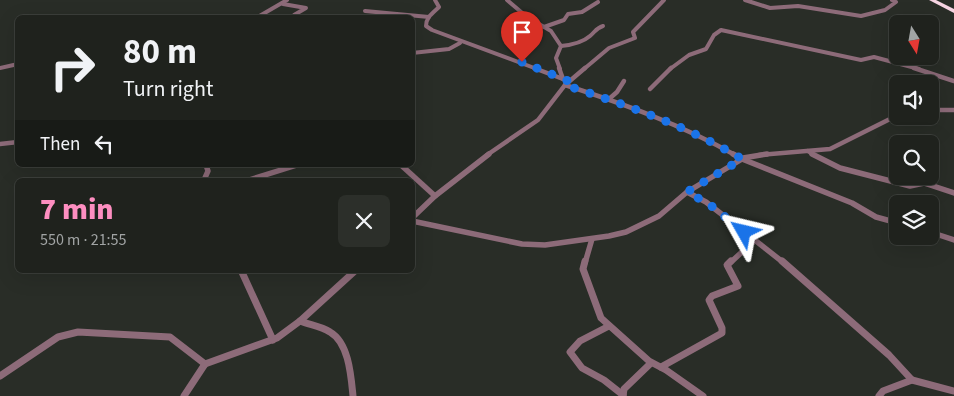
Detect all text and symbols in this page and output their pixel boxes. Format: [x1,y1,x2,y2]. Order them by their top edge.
pin [501,11,543,62]
north arrow [889,15,939,65]
map controls [889,15,939,245]
icon: arrive [508,18,536,46]
text: 80 m [123,27,197,77]
icon: right [40,35,105,100]
text: Turn right [123,73,213,105]
button: sound [889,75,939,125]
icon: left [90,130,118,158]
text: Then [40,131,80,158]
button: search [889,135,939,185]
text: 7 min [40,188,114,231]
button: close [338,195,390,247]
button: layers [889,195,939,245]
position arrow [717,205,769,257]
text: 550 m · 21:55 [40,229,127,251]

